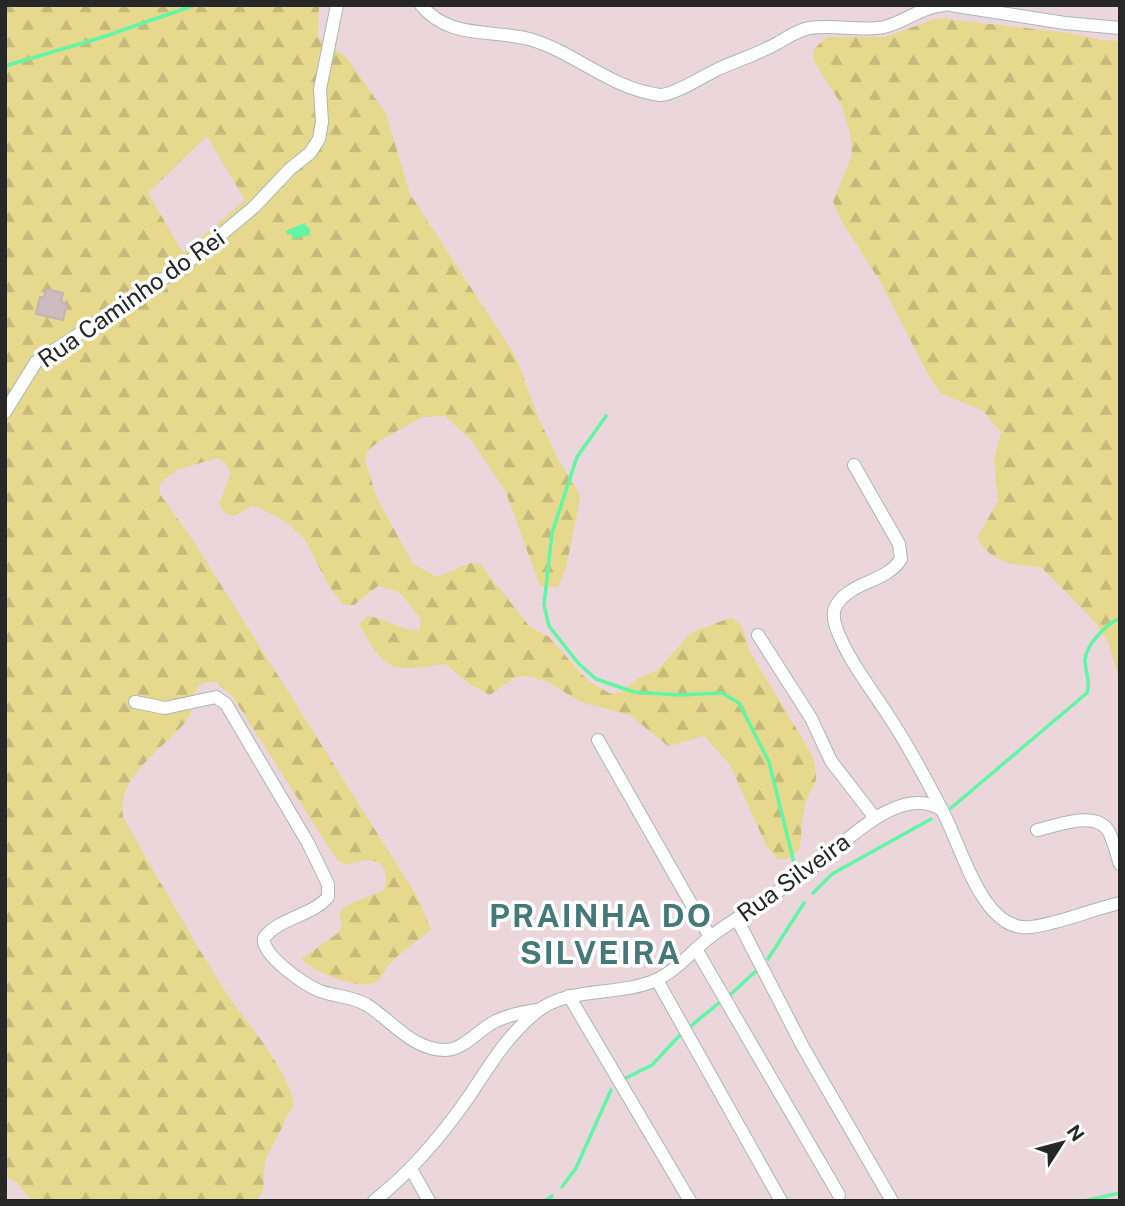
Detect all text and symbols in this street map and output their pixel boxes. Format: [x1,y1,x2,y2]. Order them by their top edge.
street label: Rua Caminho do Rei [32,223,230,373]
street label: Rua Silveira [731,827,855,927]
district label: PRAINHA DO SILVEIRA [489,897,713,971]
north arrow [1027,1108,1097,1178]
text: N [1062,1121,1089,1145]

